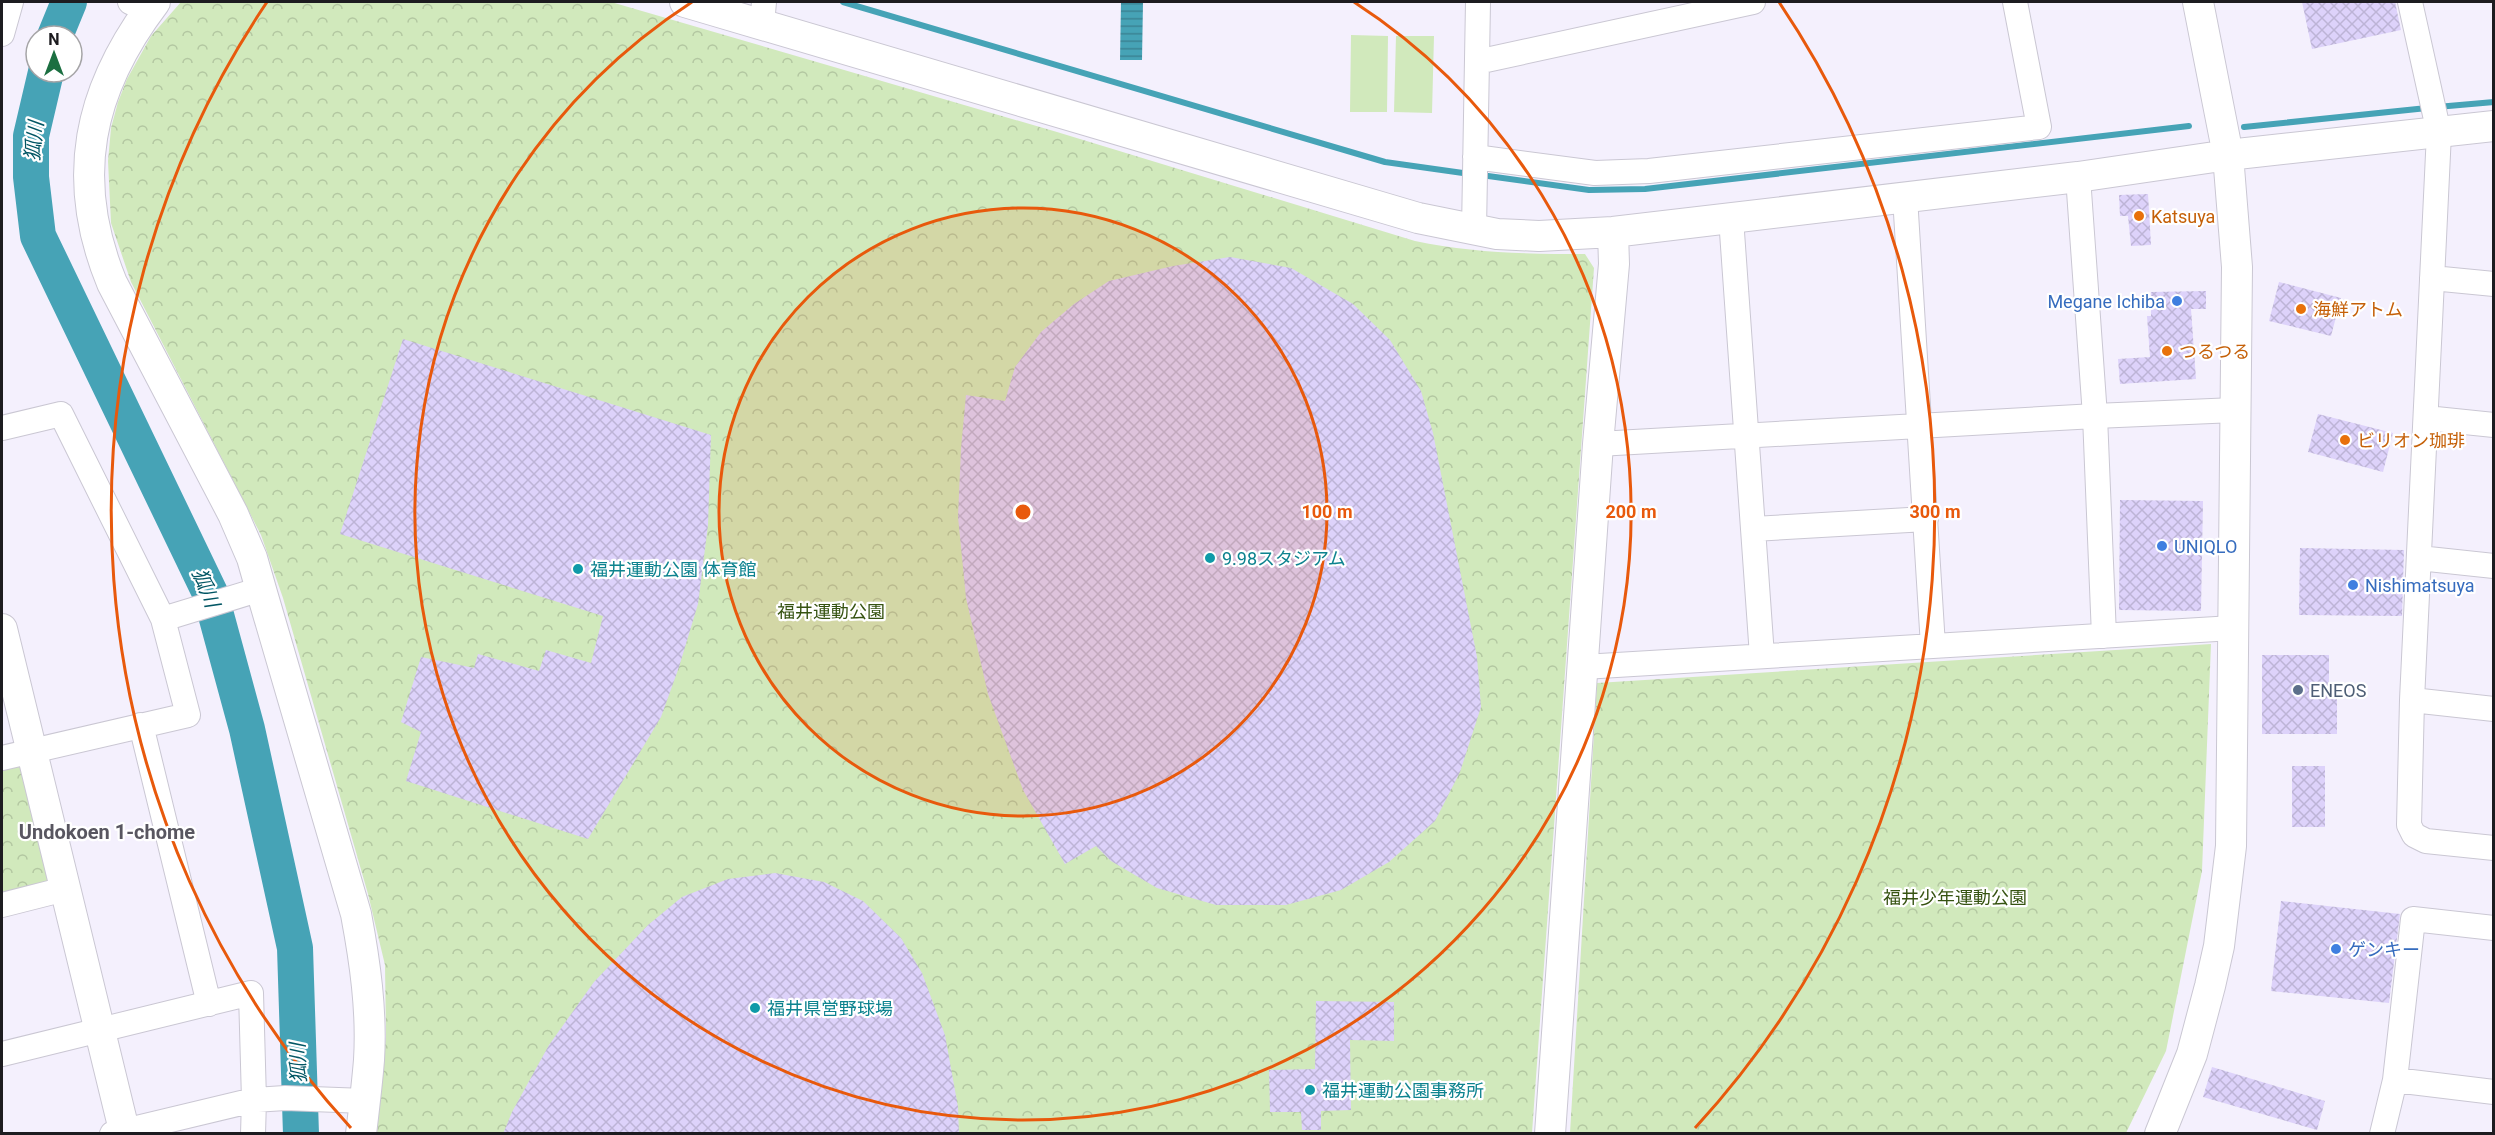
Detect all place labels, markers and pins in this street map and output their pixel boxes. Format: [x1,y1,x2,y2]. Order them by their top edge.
place label: Katsuya [2151,206,2215,227]
marker: Katsuya [2132,209,2146,223]
place label: Megane Ichiba [2047,291,2165,312]
marker: Megane Ichiba [2170,294,2184,308]
place label: 海鮮アトム [2313,299,2403,320]
marker: 海鮮アトム [2294,302,2308,316]
place label: つるつる [2179,341,2250,362]
marker: つるつる [2160,344,2174,358]
place label: ビリオン珈琲 [2357,430,2465,451]
marker: ビリオン珈琲 [2338,433,2352,447]
centre of rings [1013,502,1033,522]
place label: UNIQLO [2174,536,2237,557]
marker: UNIQLO [2155,539,2169,553]
place label: 9.98スタジアム [1222,548,1346,569]
marker: 9.98スタジアム [1203,551,1217,565]
place label: 福井運動公園 体育館 [590,559,756,580]
marker: 福井運動公園 体育館 [571,562,585,576]
place label: Nishimatsuya [2365,575,2475,596]
marker: Nishimatsuya [2346,578,2360,592]
place label: ENEOS [2310,680,2367,701]
marker: ENEOS [2291,683,2305,697]
place label: ゲンキー [2348,939,2420,960]
marker: ゲンキー [2329,942,2343,956]
place label: 福井県営野球場 [767,998,893,1019]
marker: 福井県営野球場 [748,1001,762,1015]
place label: 福井運動公園事務所 [1322,1080,1484,1101]
marker: 福井運動公園事務所 [1303,1083,1317,1097]

